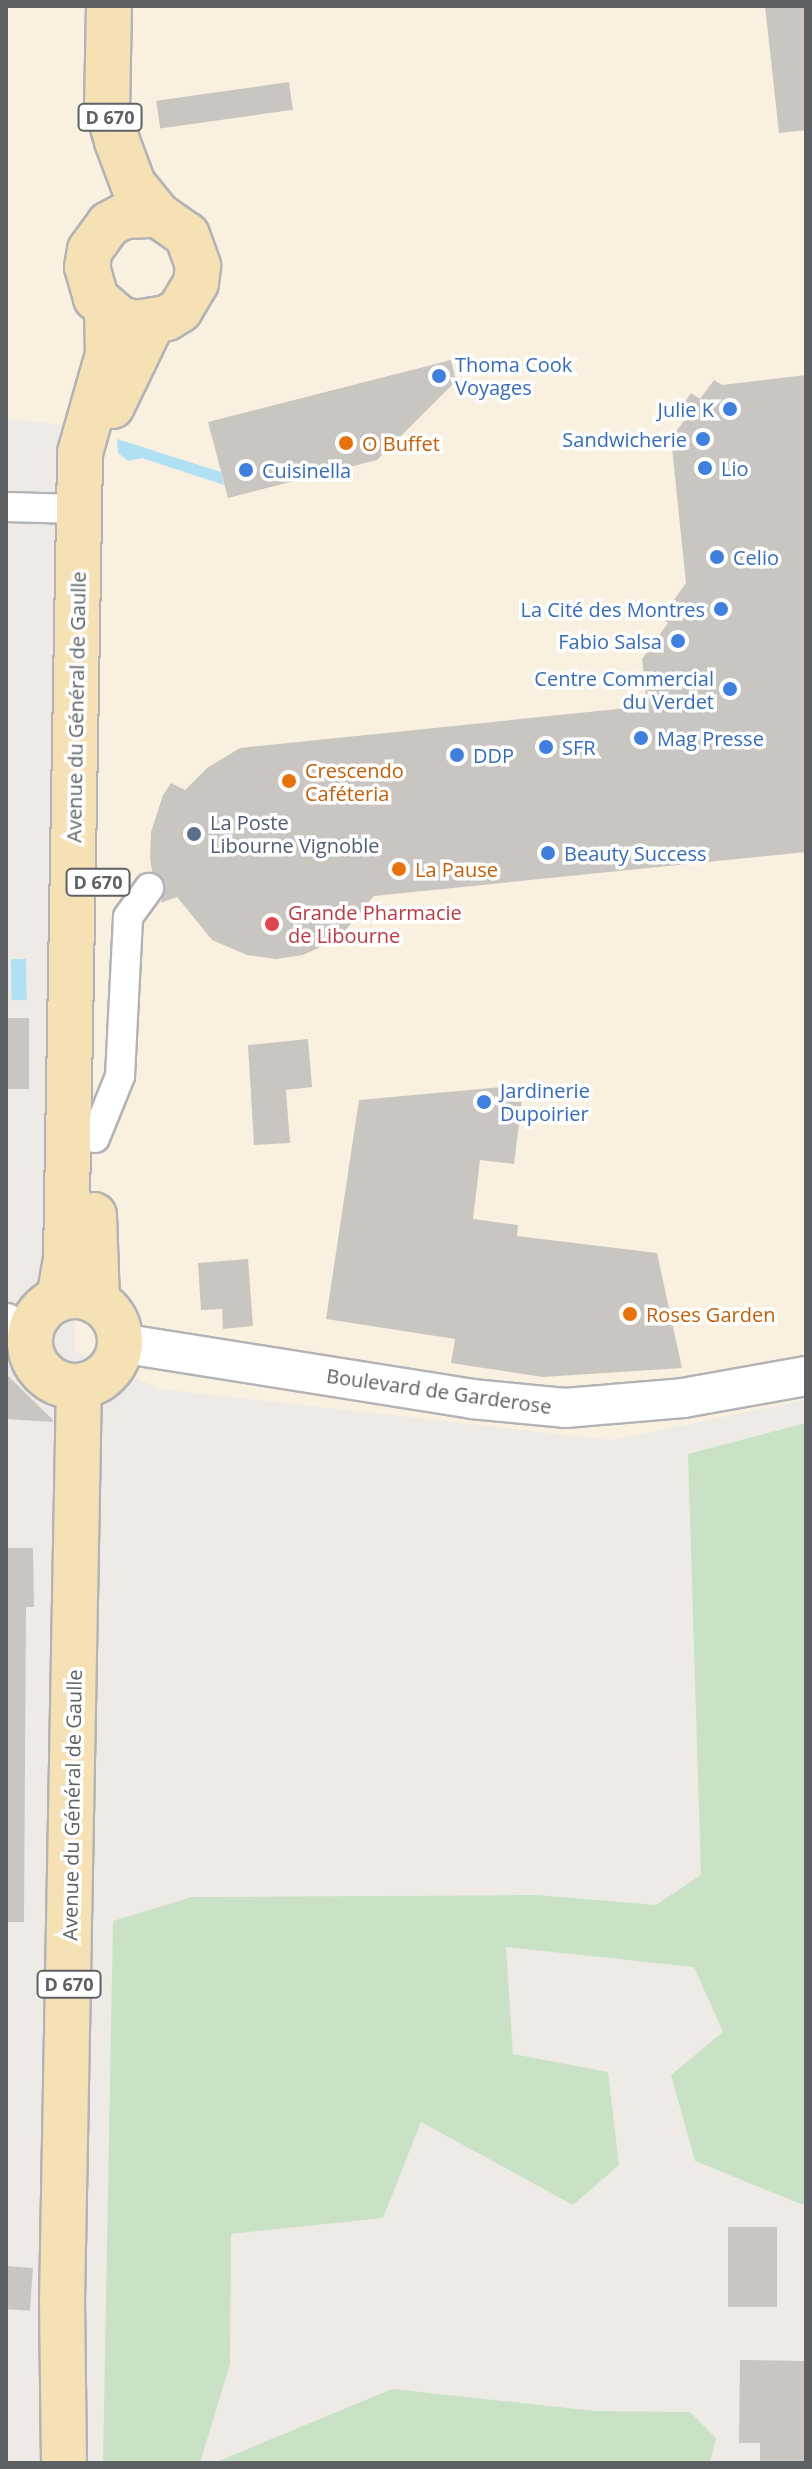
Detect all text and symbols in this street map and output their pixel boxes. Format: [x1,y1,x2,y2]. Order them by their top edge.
road number: D 670 [76,103,144,131]
place label: Thoma Cook Voyages [455,352,572,399]
marker: Thoma Cook Voyages [430,367,448,385]
place label: Julie K [658,397,714,421]
marker: Julie K [721,400,739,418]
place label: Sandwicherie [562,427,687,451]
marker: Sandwicherie [694,430,712,448]
place label: O Buffet [362,431,440,455]
marker: O Buffet [337,434,355,452]
place label: Lio [721,456,749,480]
place label: Cuisinella [262,458,351,482]
marker: Lio [696,459,714,477]
marker: Cuisinella [237,461,255,479]
place label: Celio [733,545,779,569]
marker: Celio [708,548,726,566]
street label: Avenue du Général de Gaulle [62,571,90,843]
place label: La Cité des Montres [521,597,705,621]
marker: La Cité des Montres [712,600,730,618]
place label: Fabio Salsa [558,629,662,653]
marker: Fabio Salsa [669,632,687,650]
place label: Centre Commercial du Verdet [534,666,714,713]
marker: Centre Commercial du Verdet [721,680,739,698]
place label: Mag Presse [657,726,764,750]
marker: Mag Presse [632,729,650,747]
place label: SFR [562,735,596,759]
marker: SFR [537,738,555,756]
place label: DDP [473,743,514,767]
marker: DDP [448,746,466,764]
place label: Crescendo Caféteria [305,758,404,805]
marker: Crescendo Caféteria [280,772,298,790]
place label: La Poste Libourne Vignoble [210,810,380,857]
marker: La Poste Libourne Vignoble [185,825,203,843]
place label: Beauty Success [564,841,707,865]
marker: Beauty Success [539,844,557,862]
place label: La Pause [415,857,498,881]
marker: La Pause [390,860,408,878]
road number: D 670 [64,868,132,896]
place label: Grande Pharmacie de Libourne [288,900,462,947]
marker: Grande Pharmacie de Libourne [263,915,281,933]
place label: Jardinerie Dupoirier [500,1078,590,1125]
marker: Jardinerie Dupoirier [475,1093,493,1111]
place label: Roses Garden [646,1302,775,1326]
marker: Roses Garden [621,1305,639,1323]
street label: Boulevard de Garderose [325,1363,553,1419]
street label: Avenue du Général de Gaulle [58,1669,86,1941]
road number: D 670 [35,1970,103,1998]

